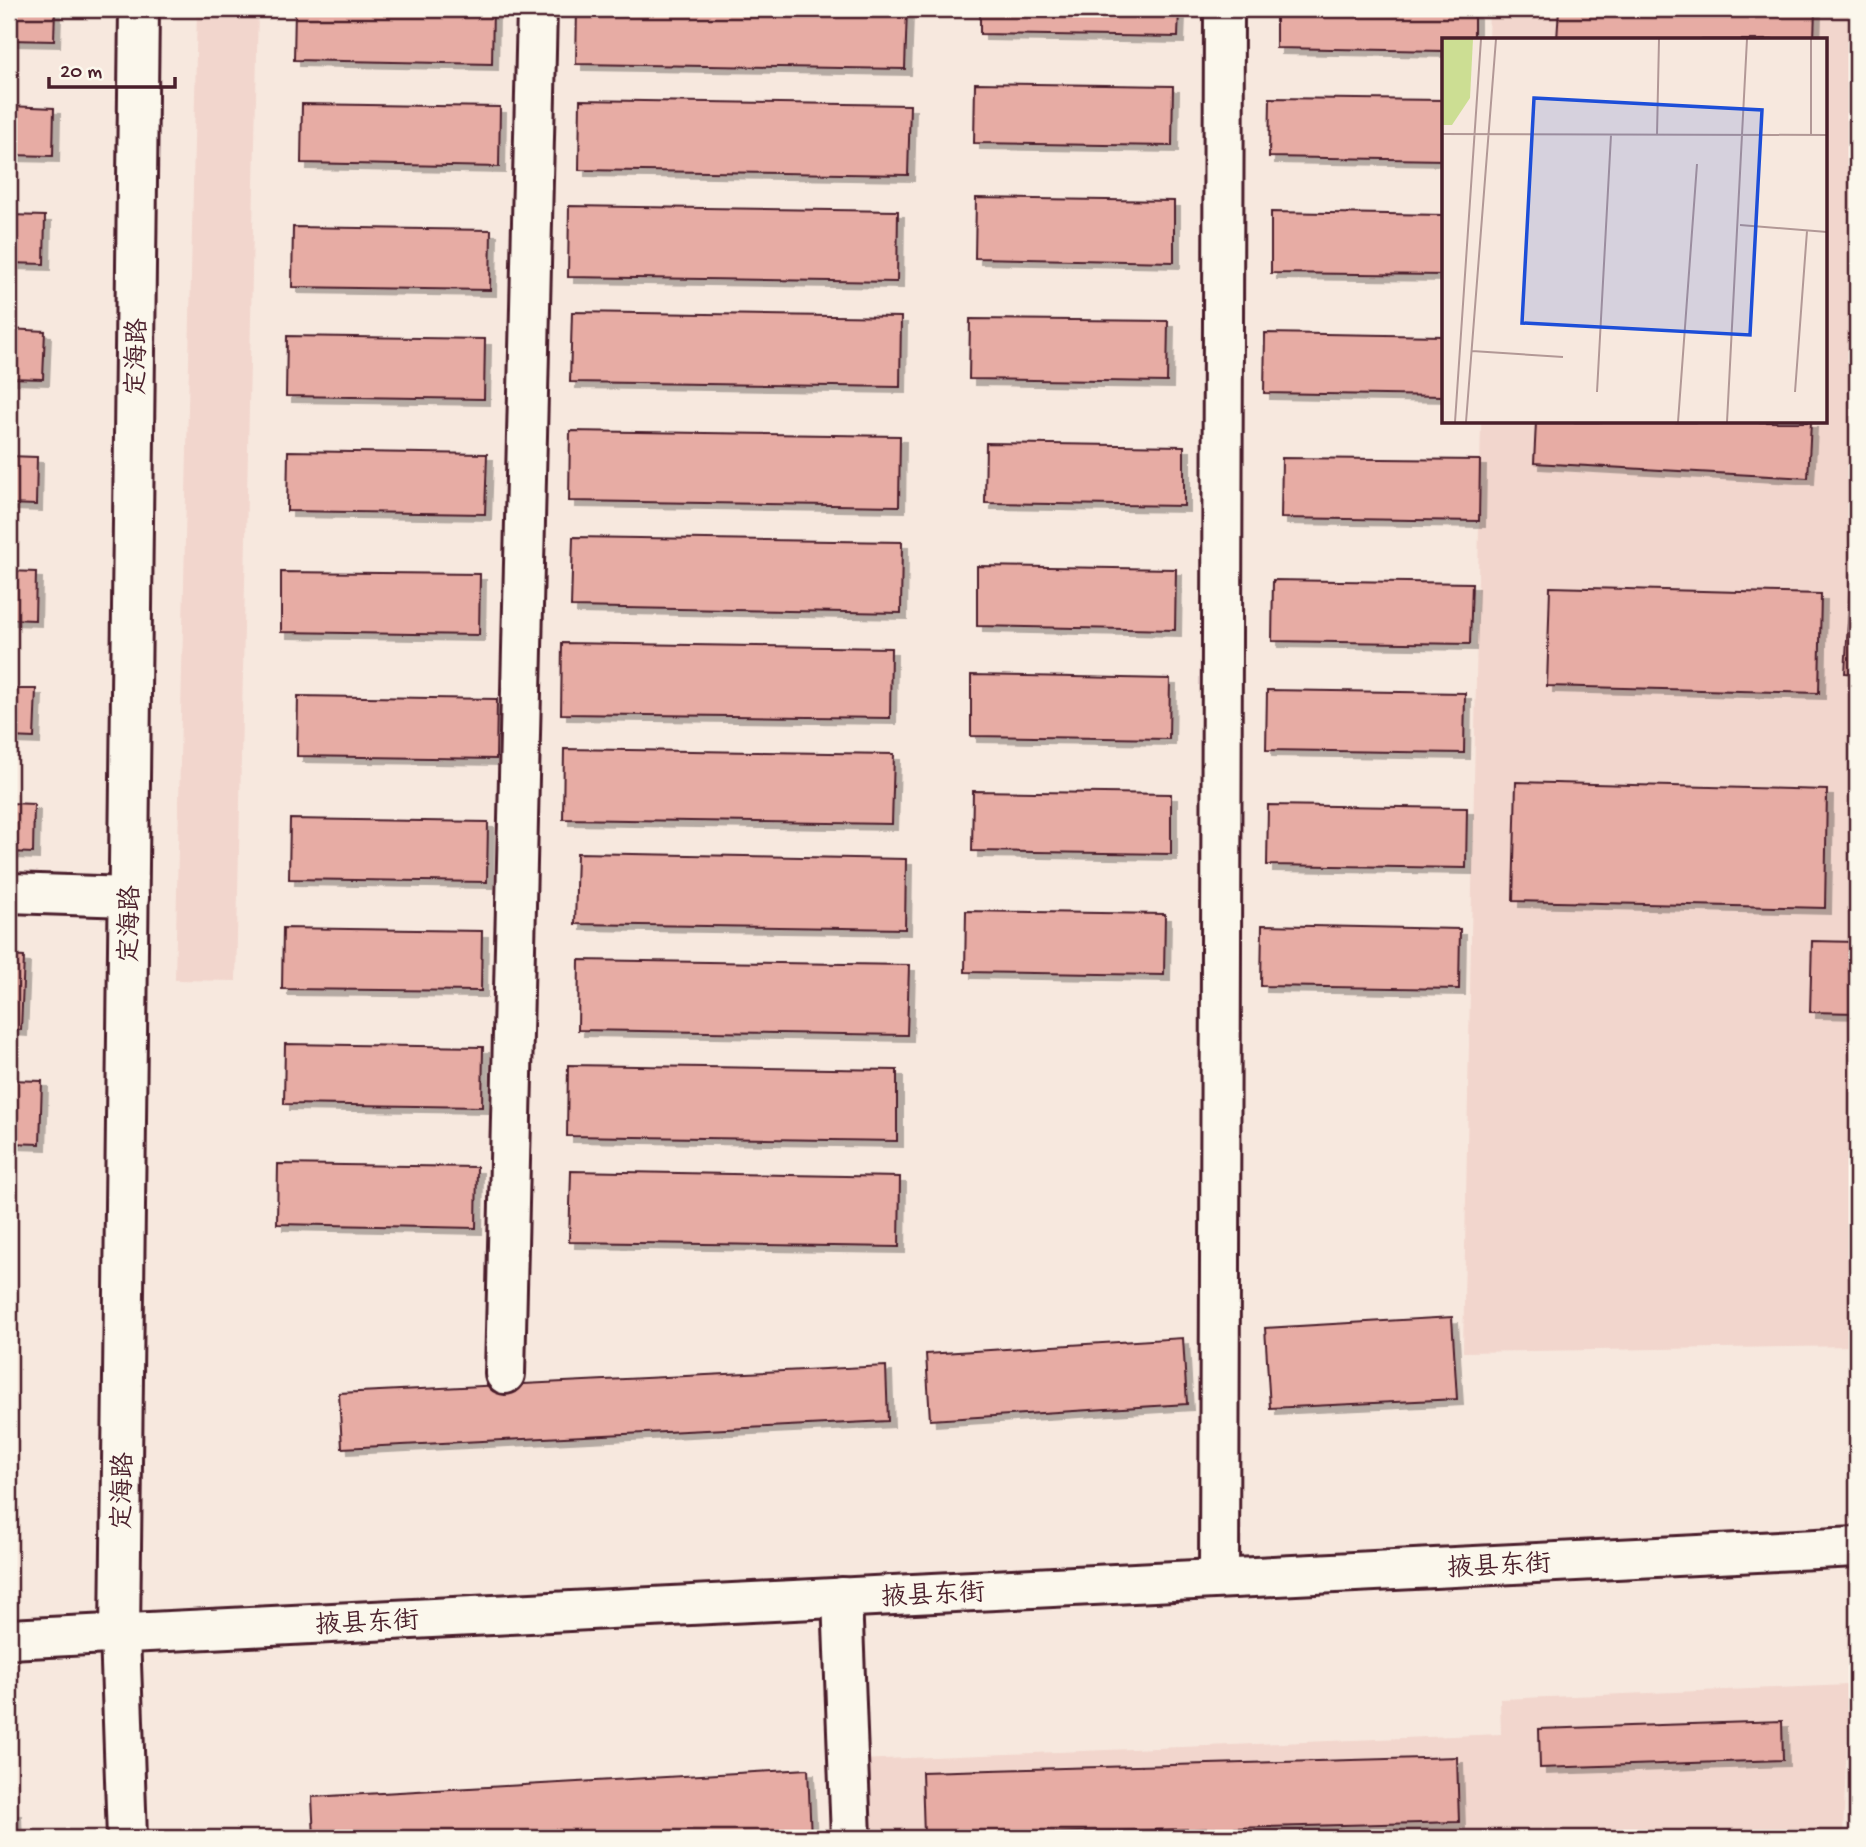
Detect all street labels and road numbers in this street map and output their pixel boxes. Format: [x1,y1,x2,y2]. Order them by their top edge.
street label: 定海路 [121,318,156,396]
street label: 定海路 [114,885,149,963]
street label: 定海路 [107,1452,142,1530]
street label: 掖县东街 [1446,1548,1552,1587]
street label: 掖县东街 [880,1577,986,1616]
street label: 掖县东街 [314,1605,420,1644]

